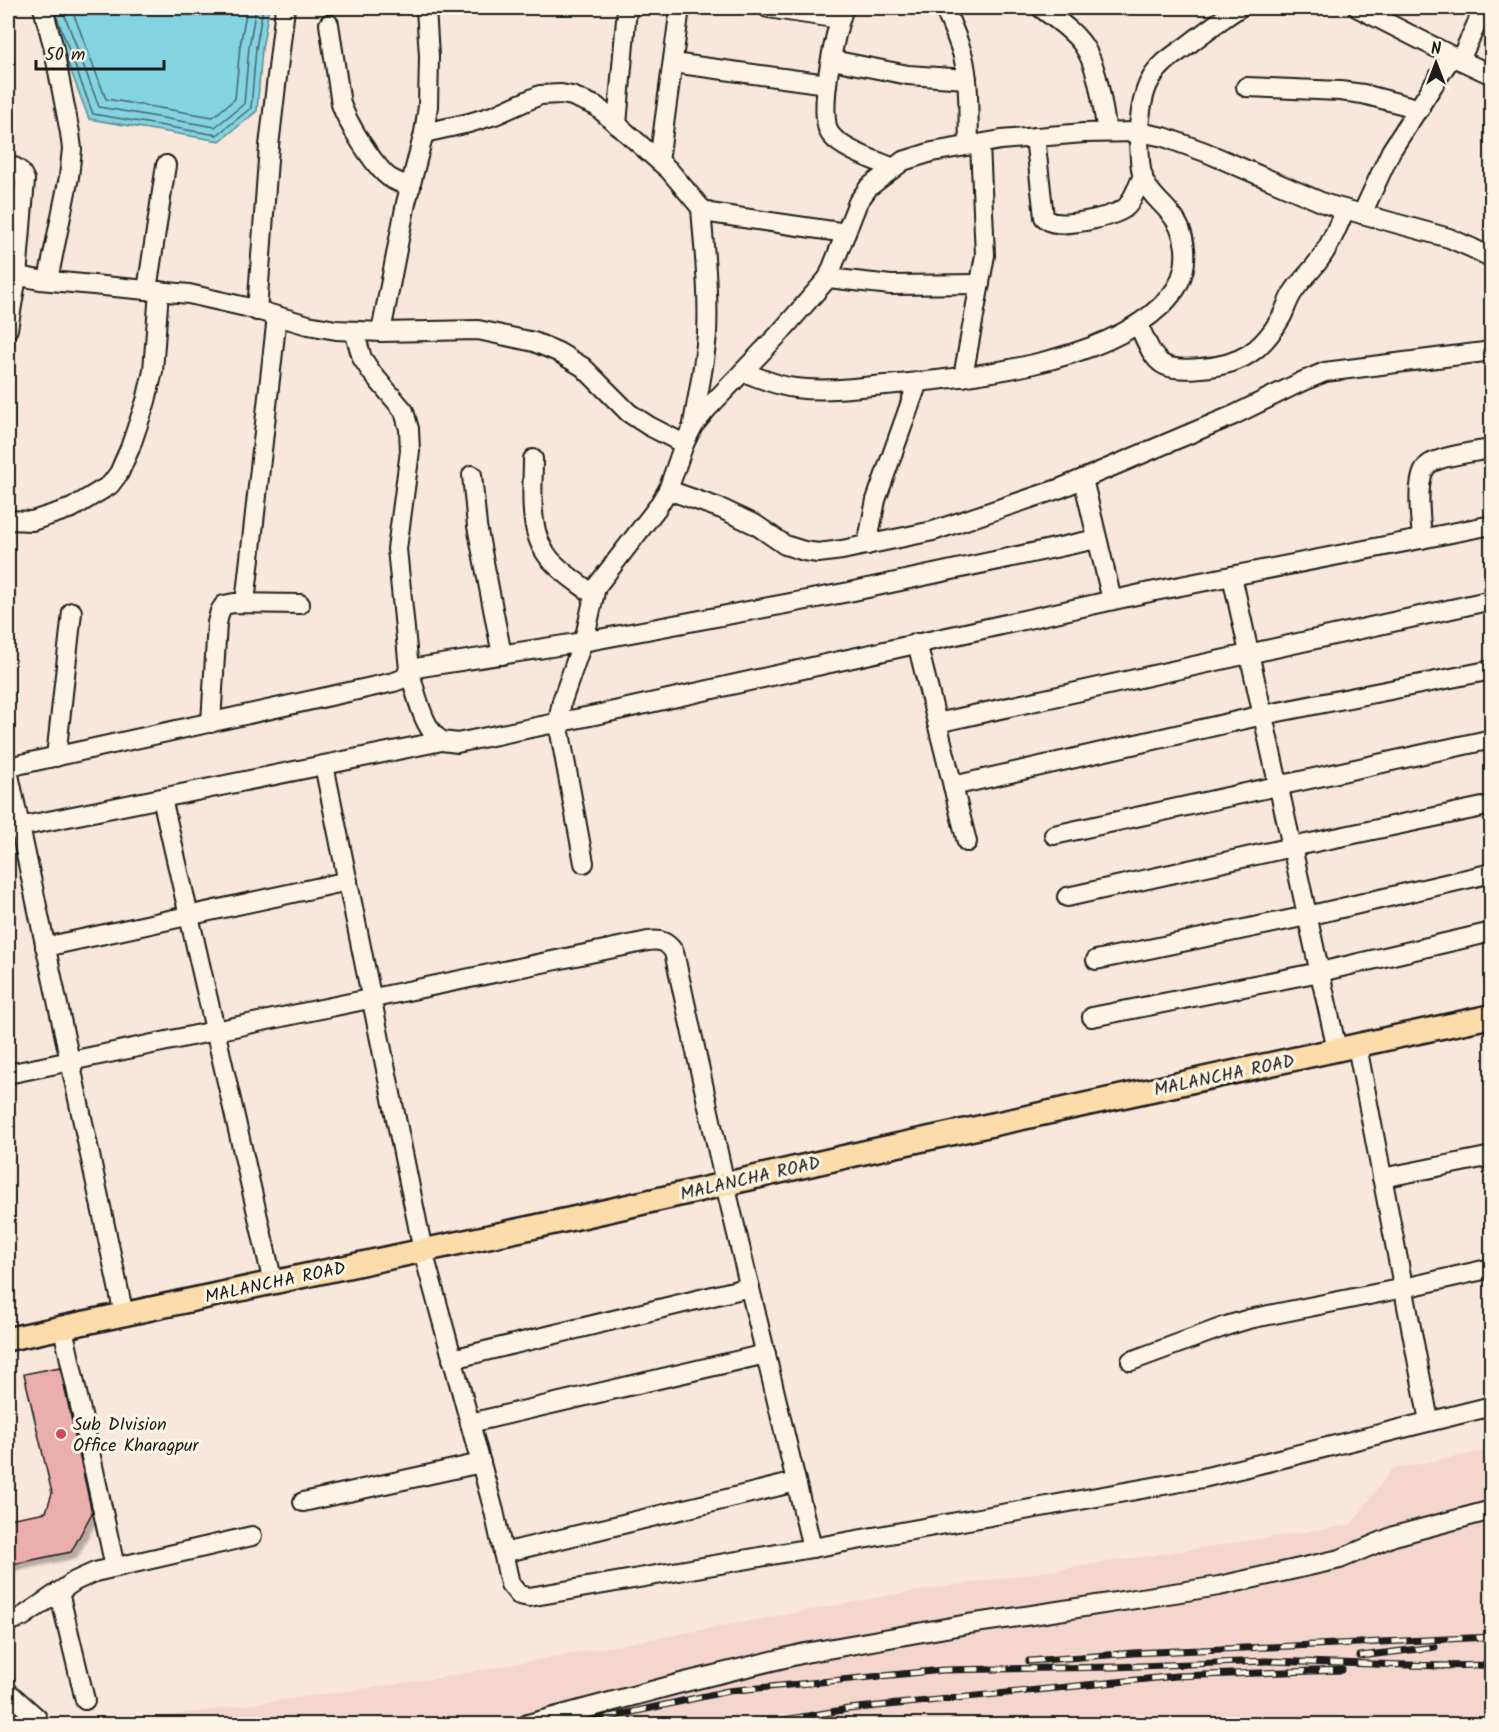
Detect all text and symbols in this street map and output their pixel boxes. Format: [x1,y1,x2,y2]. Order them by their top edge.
scale bar [36,33,164,71]
north arrow [1406,33,1466,93]
text: N [1431,37,1441,62]
text: 50 m [45,41,85,70]
street label: MALANCHA ROAD [1151,1047,1298,1106]
street label: MALANCHA ROAD [677,1149,824,1210]
street label: MALANCHA ROAD [202,1254,349,1313]
place label: Sub DIvision Office Kharagpur [73,1411,200,1461]
marker: Sub DIvision Office Kharagpur [54,1427,68,1441]

